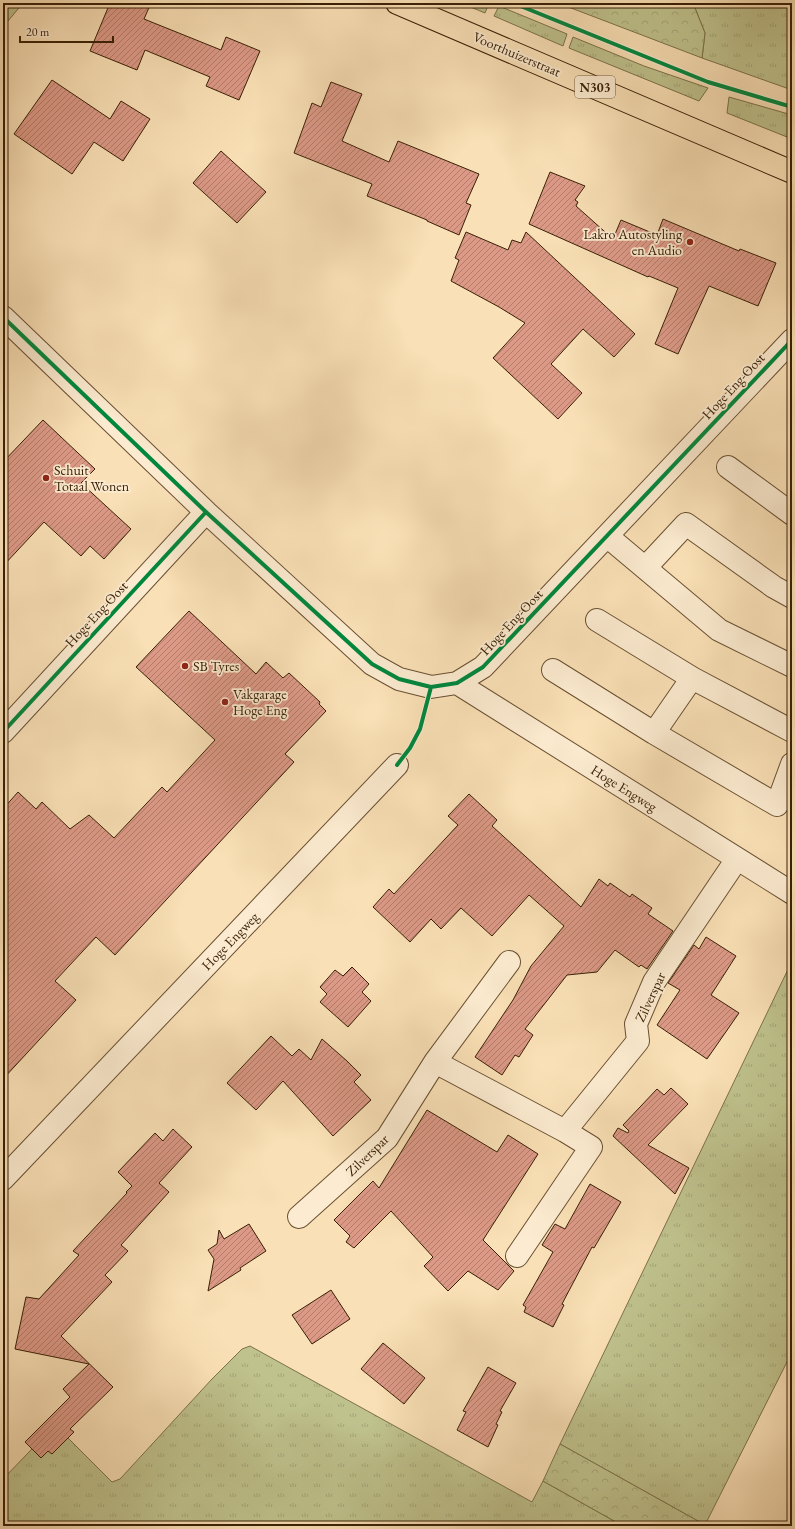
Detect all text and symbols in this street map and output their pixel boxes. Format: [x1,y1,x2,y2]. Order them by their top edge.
scale bar [20,18,113,44]
text: 20 m [26,24,50,40]
street label: Voorthuizerstraat [470,27,564,81]
road number: N303 [575,76,615,98]
place label: Lakro Autostyling en Audio [584,225,683,259]
marker: Lakro Autostyling en Audio [685,237,695,247]
street label: Hoge Eng-Oost [698,349,769,423]
place label: Schuit Totaal Wonen [54,461,130,495]
marker: Schuit Totaal Wonen [41,473,51,483]
street label: Hoge Eng-Oost [61,577,132,651]
street label: Hoge Eng-Oost [476,585,547,659]
place label: SB Tyres [193,657,240,675]
marker: SB Tyres [180,661,190,671]
place label: Vakgarage Hoge Eng [233,685,288,719]
marker: Vakgarage Hoge Eng [220,697,230,707]
street label: Hoge Engweg [588,761,661,816]
street label: Hoge Engweg [198,907,263,974]
street label: Zilverspar [631,969,669,1025]
street label: Zilverspar [342,1130,393,1180]

